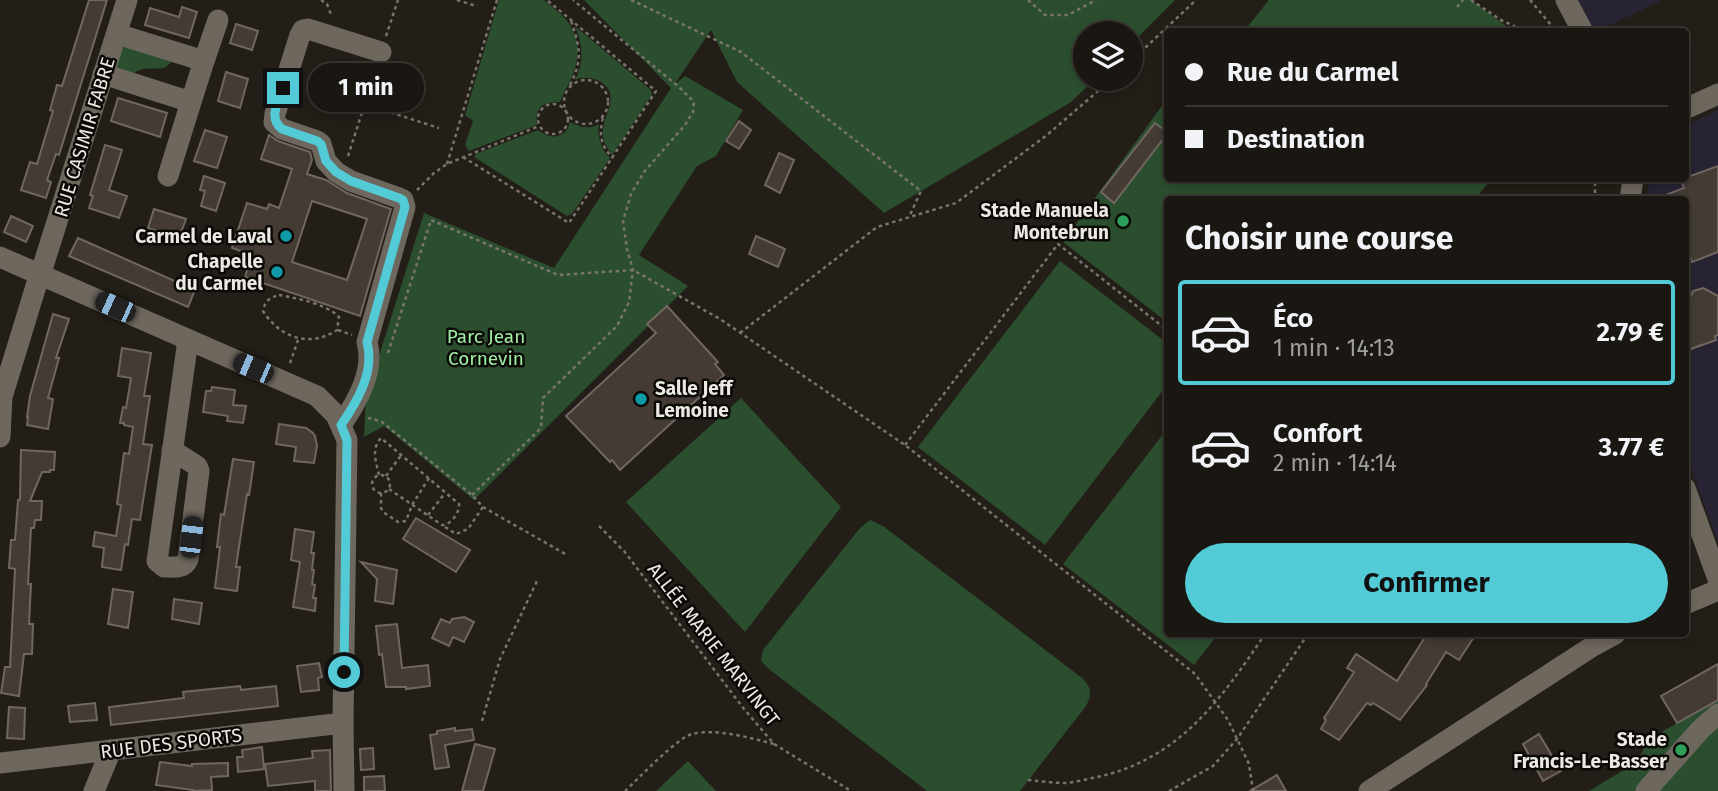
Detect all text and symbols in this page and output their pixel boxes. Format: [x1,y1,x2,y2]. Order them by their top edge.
map controls [1073,21,1143,91]
button: layers [1073,21,1143,91]
street label: RUE CASIMIR FABRE [49,54,120,220]
text: Rue du Carmel [1227,57,1398,88]
callout: 1 min [308,64,423,112]
route end [267,72,299,104]
text: 1 min [338,73,394,101]
text: Destination [1227,124,1365,155]
place label: Stade Manuela Montebrun [981,199,1109,244]
marker: Stade Manuela Montebrun [1115,213,1131,229]
text: Choisir une course [1185,219,1453,257]
place label: Carmel de Laval [135,225,272,248]
marker: Carmel de Laval [278,228,294,244]
place label: Chapelle du Carmel [175,250,263,295]
marker: Chapelle du Carmel [269,264,285,280]
car [92,289,139,325]
icon: car [1189,301,1252,364]
text: Éco [1273,303,1313,334]
text: 2.79 € [1596,317,1664,348]
park label: Parc Jean Cornevin [447,325,525,370]
text: 1 min · 14:13 [1273,334,1395,362]
car [230,350,277,386]
place label: Salle Jeff Lemoine [655,377,735,422]
marker: Salle Jeff Lemoine [633,391,649,407]
icon: car [1189,416,1252,479]
text: Confort [1273,418,1362,449]
text: 3.77 € [1598,432,1664,463]
text: 2 min · 14:14 [1273,449,1397,477]
car [179,515,204,559]
button: Confirmer [1185,543,1668,623]
street label: ALLÉE MARIE MARVINGT [643,558,785,731]
route start [328,656,360,688]
street label: RUE DES SPORTS [99,723,243,764]
place label: Stade Francis-Le-Basser [1513,728,1667,773]
marker: Stade Francis-Le-Basser [1673,742,1689,758]

